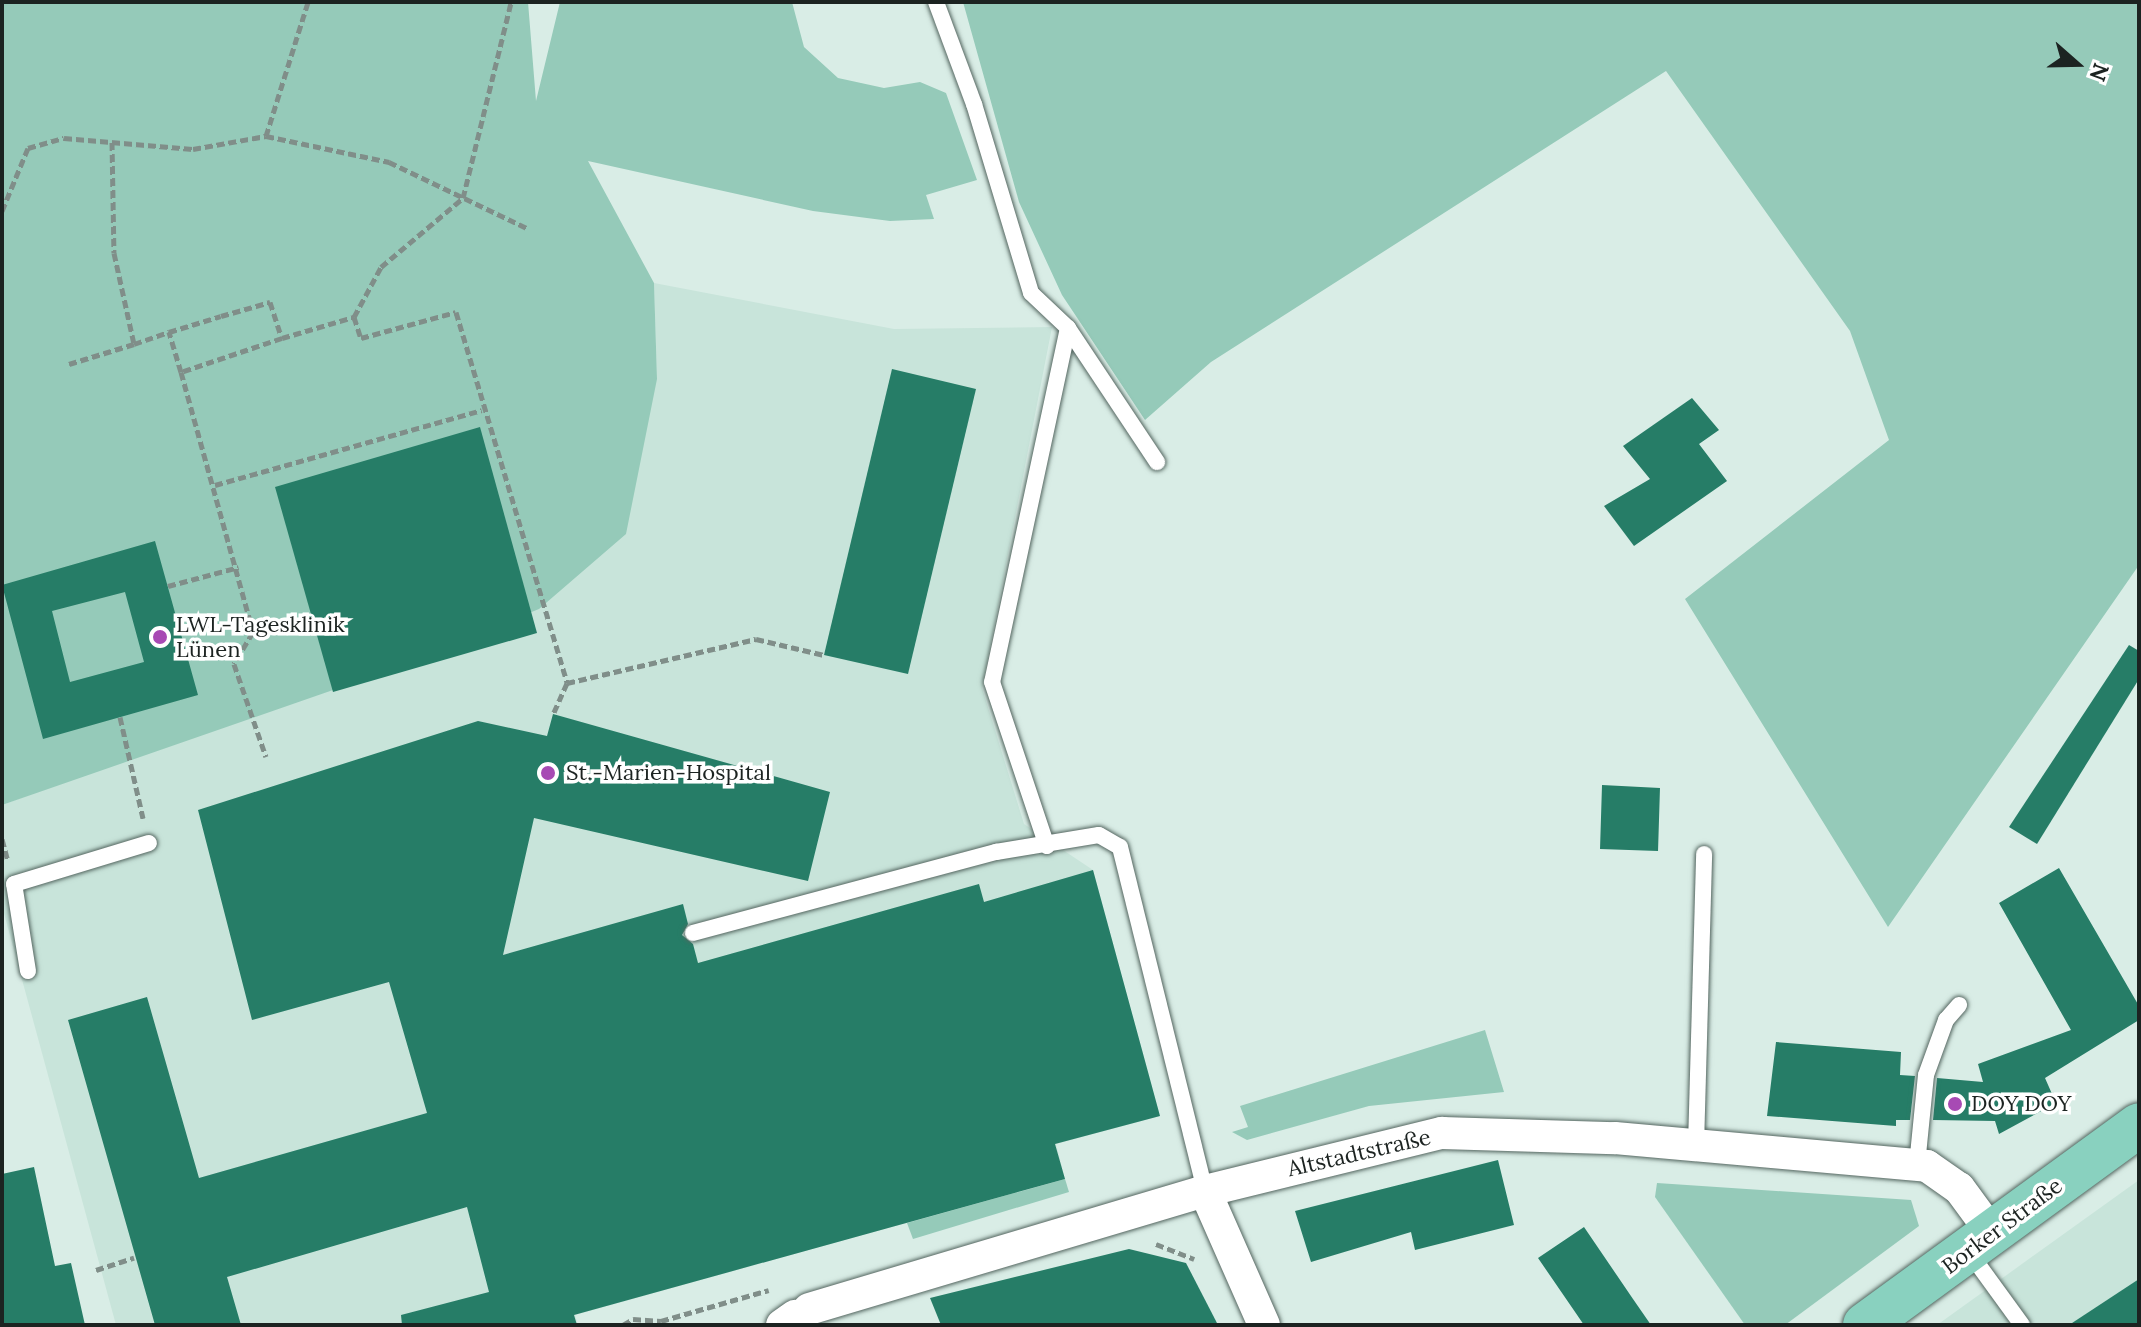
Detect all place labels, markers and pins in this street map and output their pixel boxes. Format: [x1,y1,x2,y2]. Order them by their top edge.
place label: LWL-Tagesklinik Lünen [176,611,345,662]
marker: LWL-Tagesklinik Lünen [151,628,169,646]
place label: St.-Marien-Hospital [566,760,771,786]
marker: St.-Marien-Hospital [537,762,559,784]
place label: DOY DOY [1971,1091,2072,1117]
marker: DOY DOY [1946,1095,1964,1113]

